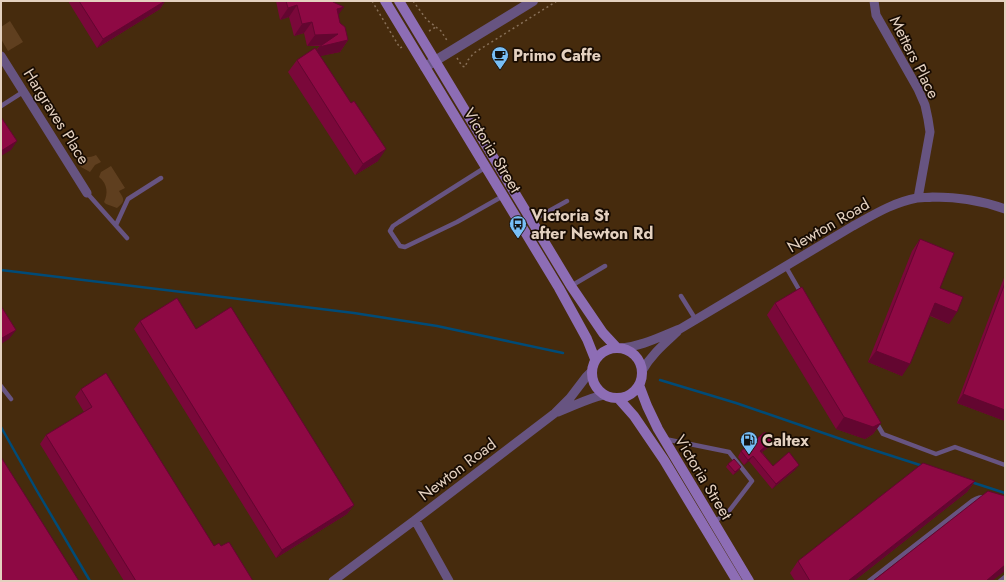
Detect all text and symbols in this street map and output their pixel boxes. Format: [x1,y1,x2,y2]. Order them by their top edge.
street label: Metters Place [884,12,945,102]
place label: Primo Caffe [513,44,601,67]
cafe icon: Primo Caffe [490,45,510,70]
street label: Hargraves Place [18,64,95,169]
street label: Victoria Street [458,104,527,197]
street label: Newton Road [783,193,874,258]
place label: Victoria St after Newton Rd [530,204,653,245]
bus stop icon: Victoria St after Newton Rd [508,214,528,239]
place label: Caltex [762,429,809,452]
fuel station icon: Caltex [739,430,759,455]
street label: Victoria Street [669,431,738,524]
street label: Newton Road [414,433,501,506]

